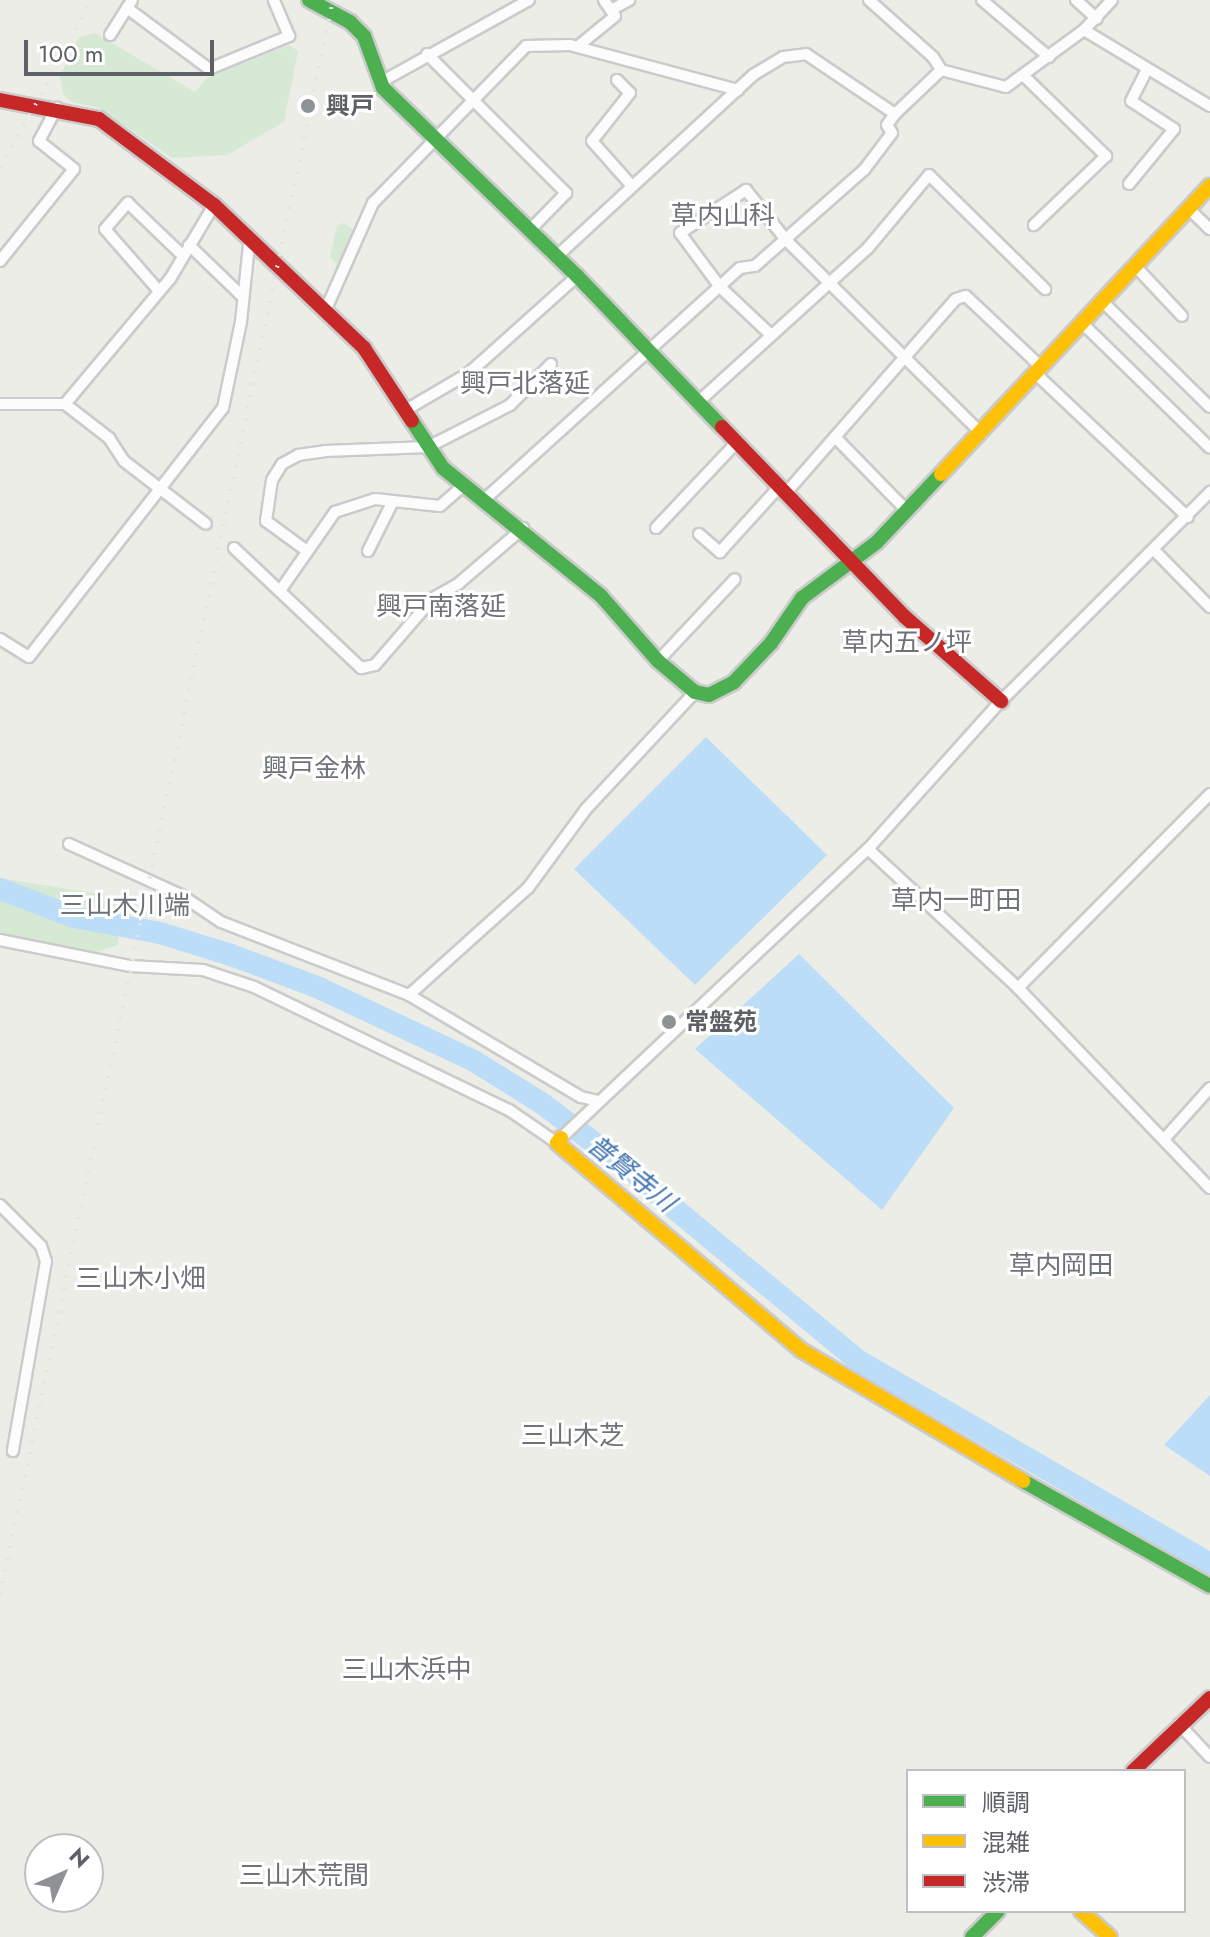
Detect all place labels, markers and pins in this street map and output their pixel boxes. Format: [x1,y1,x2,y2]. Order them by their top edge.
place label: 興戸 [326,92,374,120]
marker: 興戸 [297,95,319,117]
place label: 常盤苑 [685,1008,757,1036]
marker: 常盤苑 [660,1013,678,1031]

